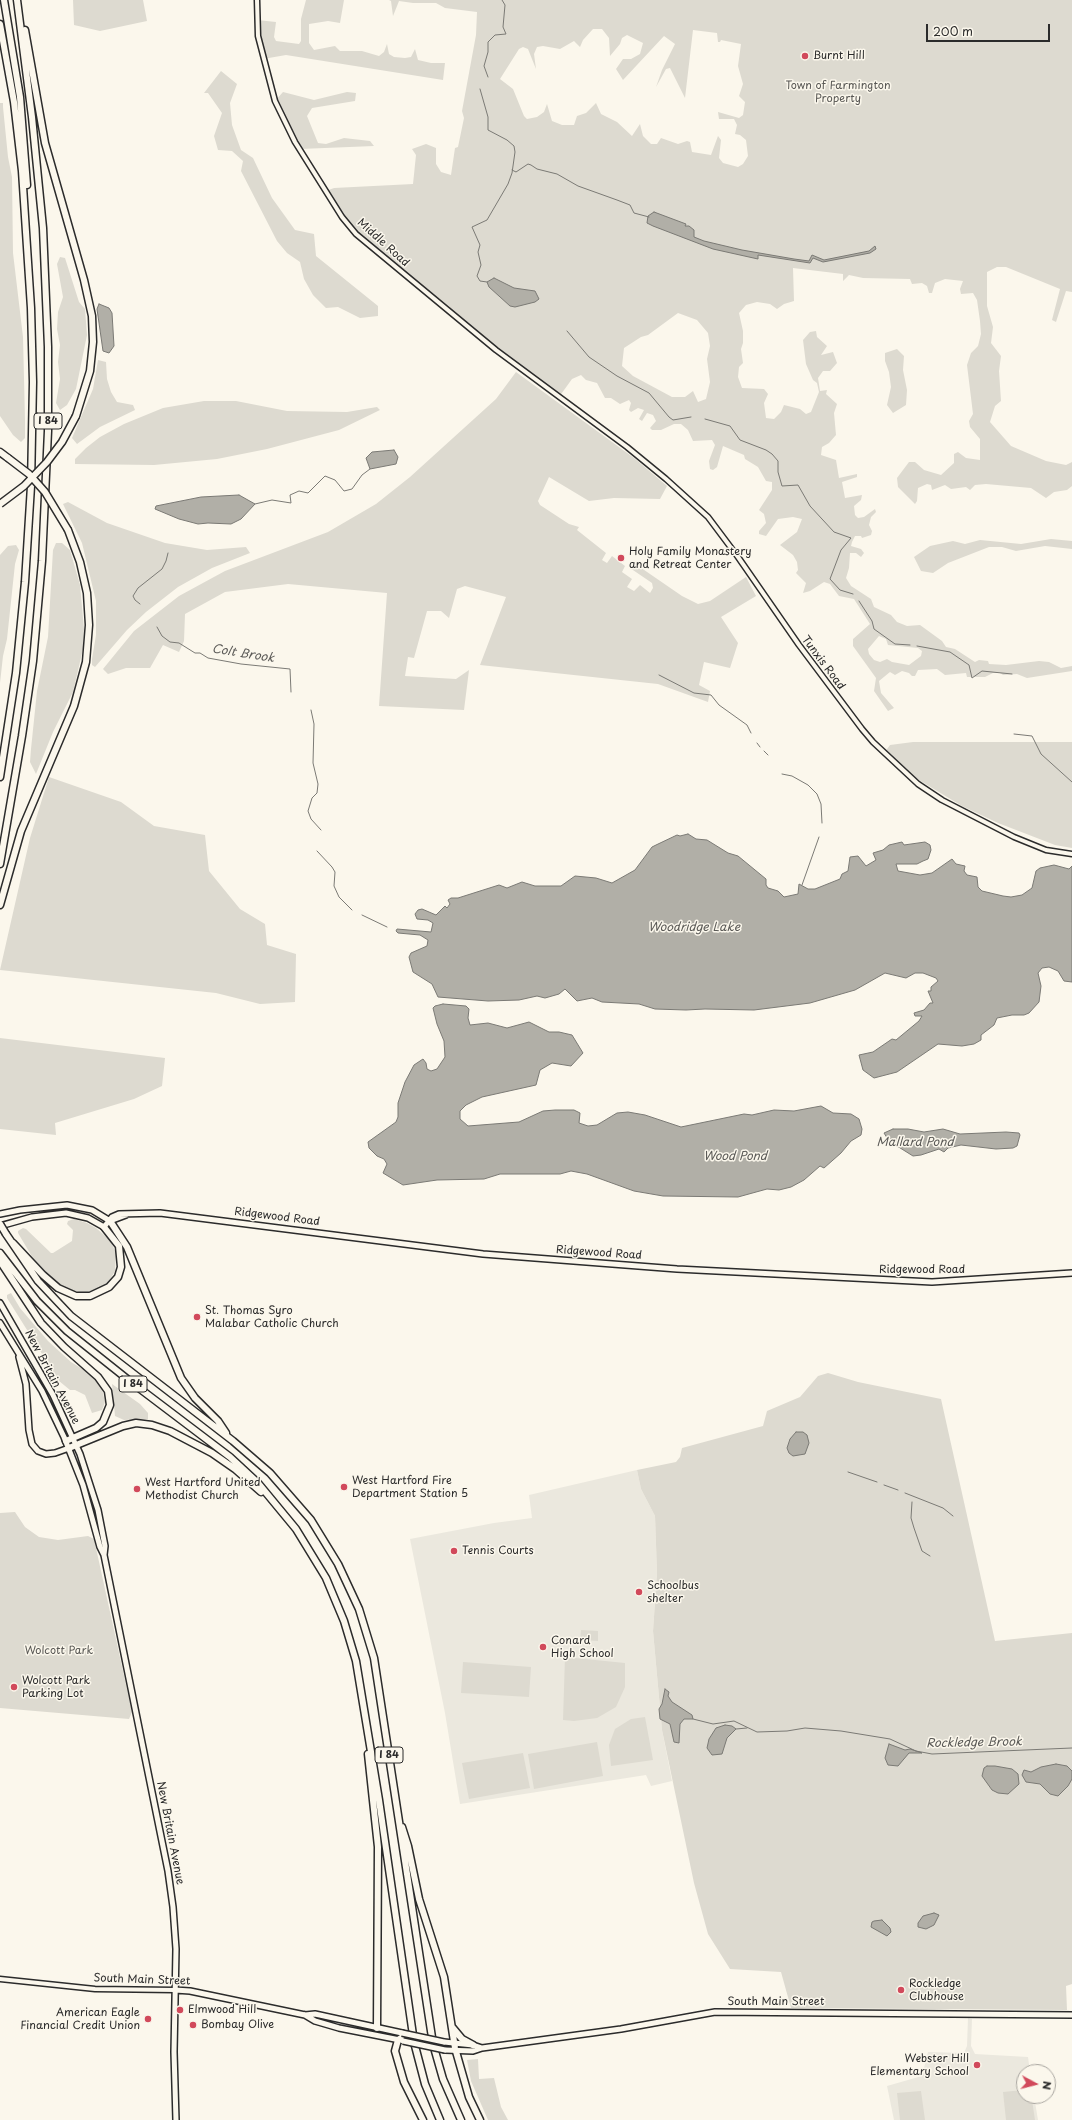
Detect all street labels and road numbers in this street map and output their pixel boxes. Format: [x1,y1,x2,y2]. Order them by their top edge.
street label: Middle Road [354,216,412,270]
road number: I 84 [34,413,62,429]
street label: Tunxis Road [799,634,847,692]
street label: Ridgewood Road [233,1205,321,1229]
street label: Ridgewood Road [556,1243,642,1263]
street label: Ridgewood Road [879,1263,965,1277]
street label: New Britain Avenue [22,1328,82,1426]
road number: I 84 [119,1376,147,1392]
road number: I 84 [375,1747,403,1763]
street label: New Britain Avenue [154,1780,186,1886]
street label: South Main Street [93,1972,191,1988]
street label: South Main Street [728,1995,824,2009]

